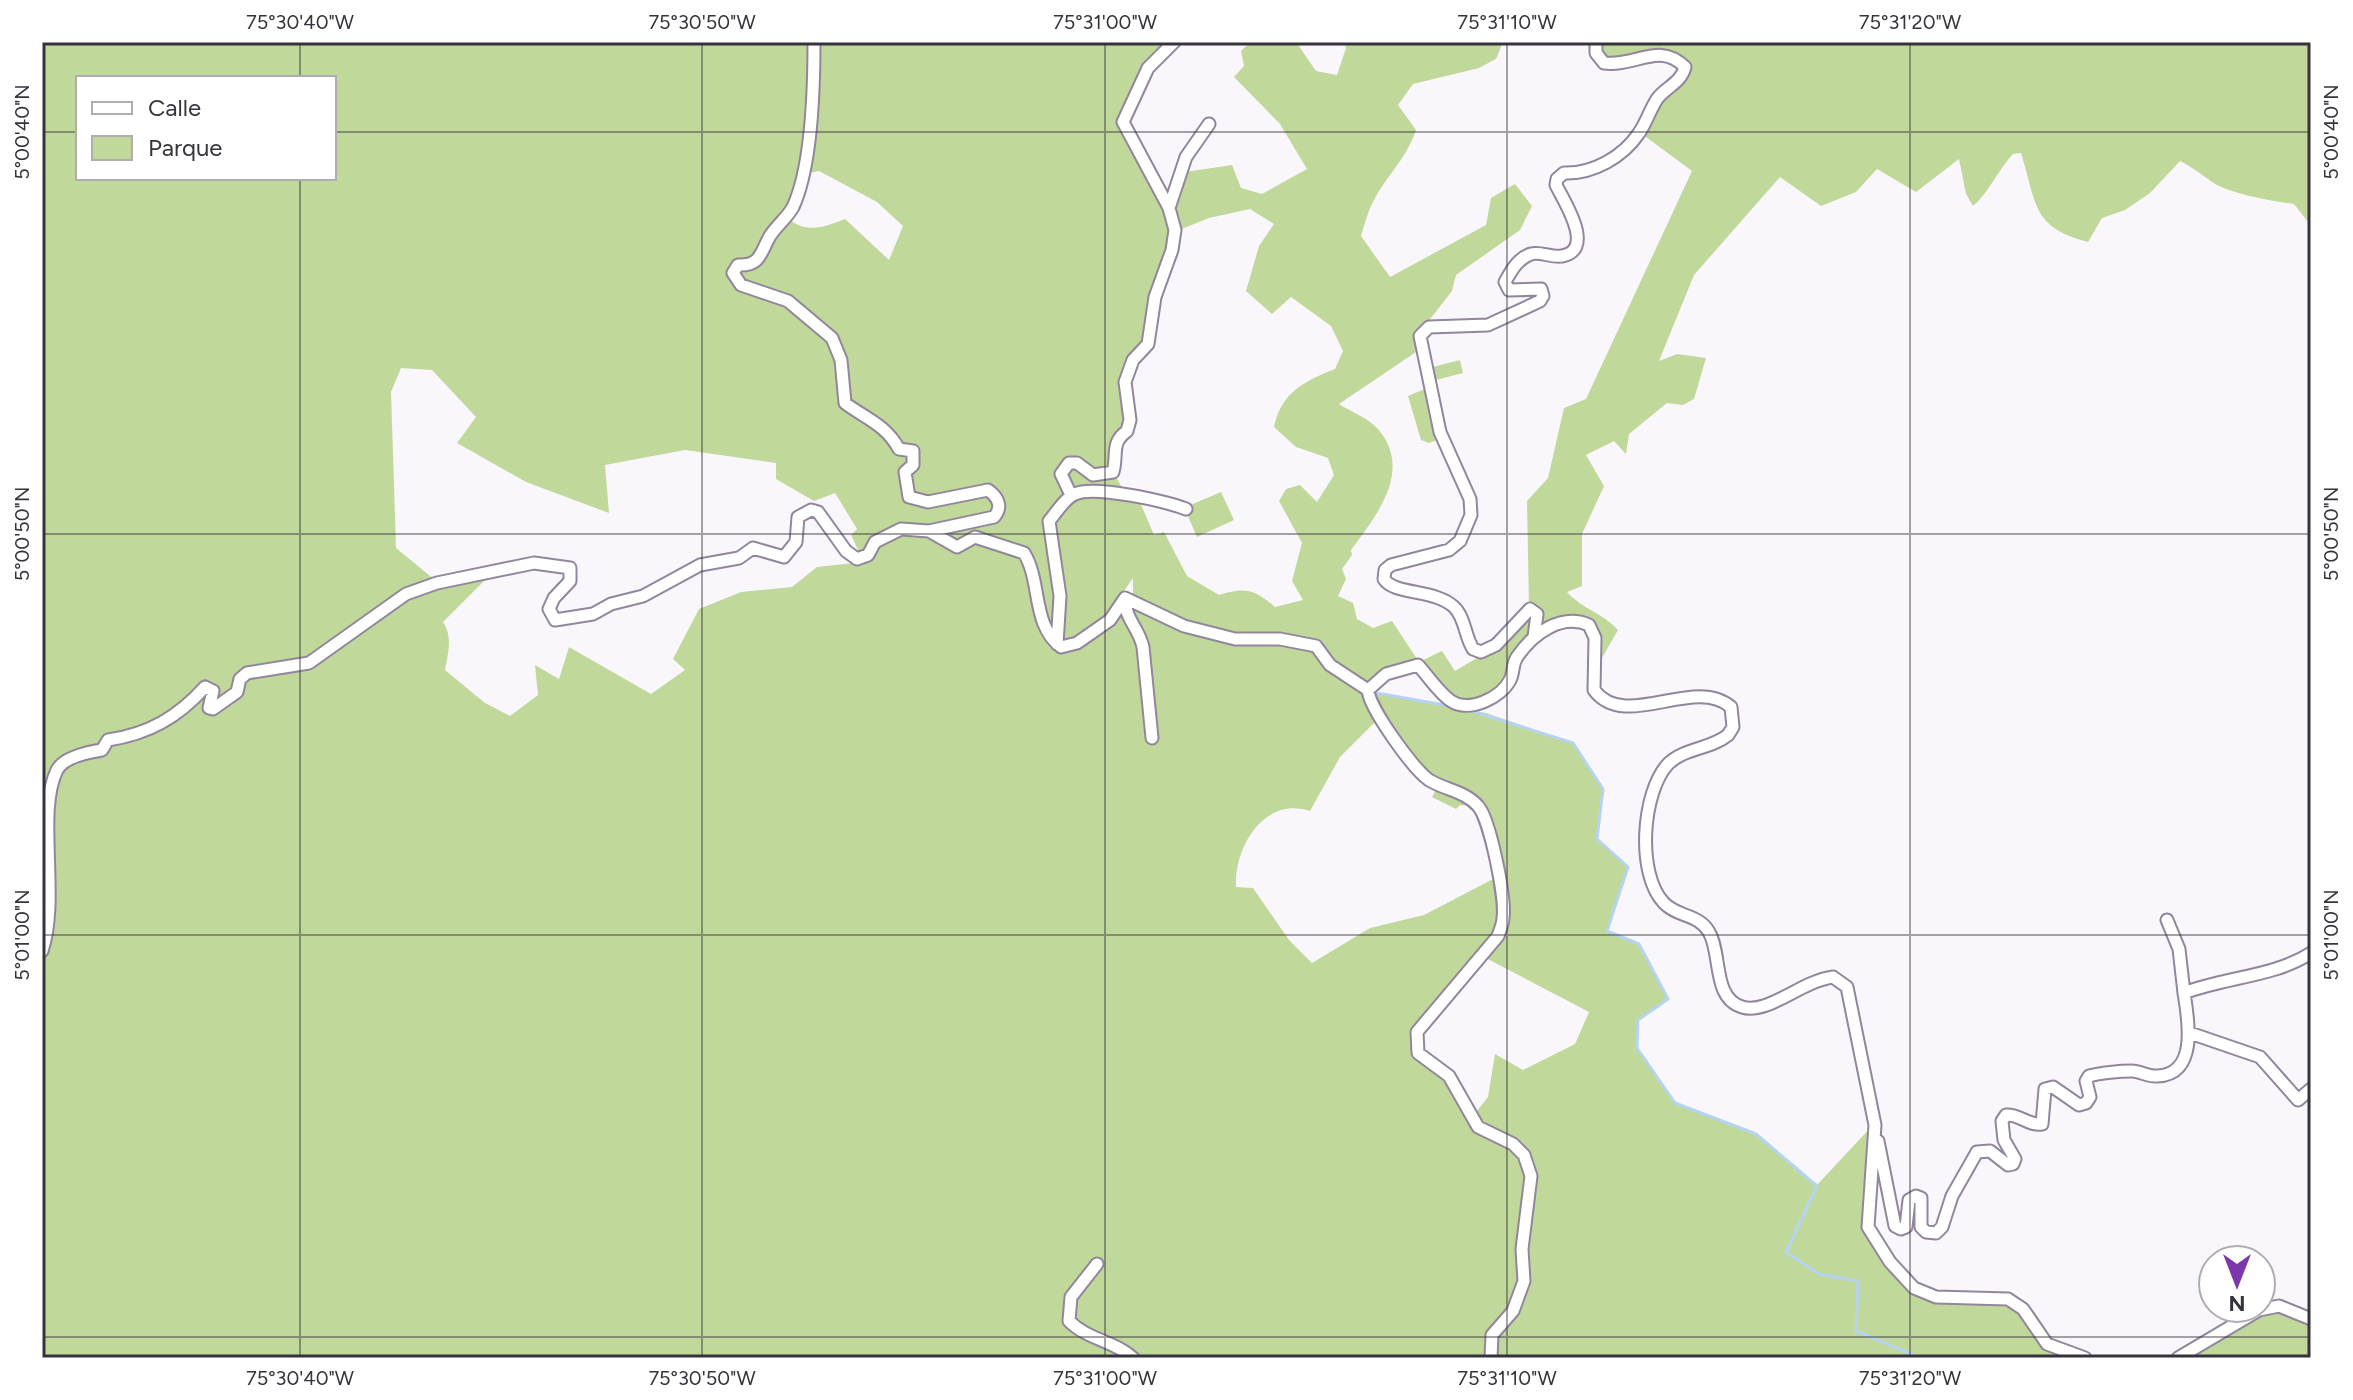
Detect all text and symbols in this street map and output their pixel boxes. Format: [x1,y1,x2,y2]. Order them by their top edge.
text: 75°30'40"W [246,10,354,34]
text: 75°30'50"W [648,10,756,34]
text: 75°31'00"W [1053,10,1157,34]
text: 75°31'10"W [1457,10,1557,34]
text: 75°31'20"W [1859,10,1961,34]
legend [76,76,336,180]
text: 5°00'40"N [10,84,34,180]
text: 5°00'40"N [2319,84,2343,180]
text: Calle [148,93,201,122]
text: Parque [148,133,222,162]
text: 5°00'50"N [10,487,34,581]
text: 5°00'50"N [2319,487,2343,581]
text: 5°01'00"N [10,889,34,981]
text: 5°01'00"N [2319,889,2343,981]
north arrow [2197,1244,2277,1324]
text: N [2228,1290,2246,1317]
text: 75°30'40"W [246,1366,354,1390]
text: 75°30'50"W [648,1366,756,1390]
text: 75°31'00"W [1053,1366,1157,1390]
text: 75°31'10"W [1457,1366,1557,1390]
text: 75°31'20"W [1859,1366,1961,1390]

